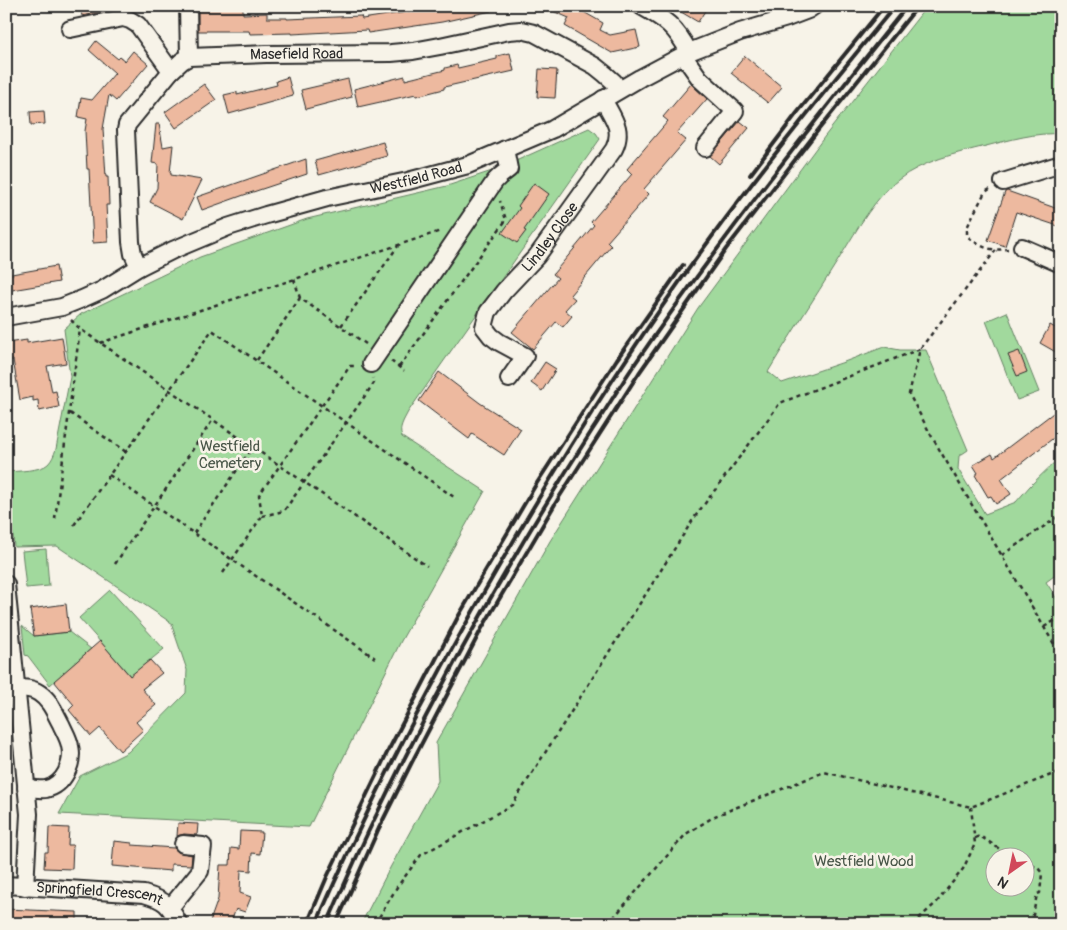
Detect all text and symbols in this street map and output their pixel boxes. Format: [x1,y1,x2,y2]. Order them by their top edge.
street label: Masefield Road [250,44,343,64]
street label: Westfield Road [368,157,464,198]
street label: Lindley Close [518,198,583,276]
park label: Westfield Cemetery [199,437,262,473]
north arrow [984,848,1034,898]
park label: Westfield Wood [814,852,914,871]
text: N [995,873,1012,892]
street label: Springfield Crescent [35,877,168,910]

